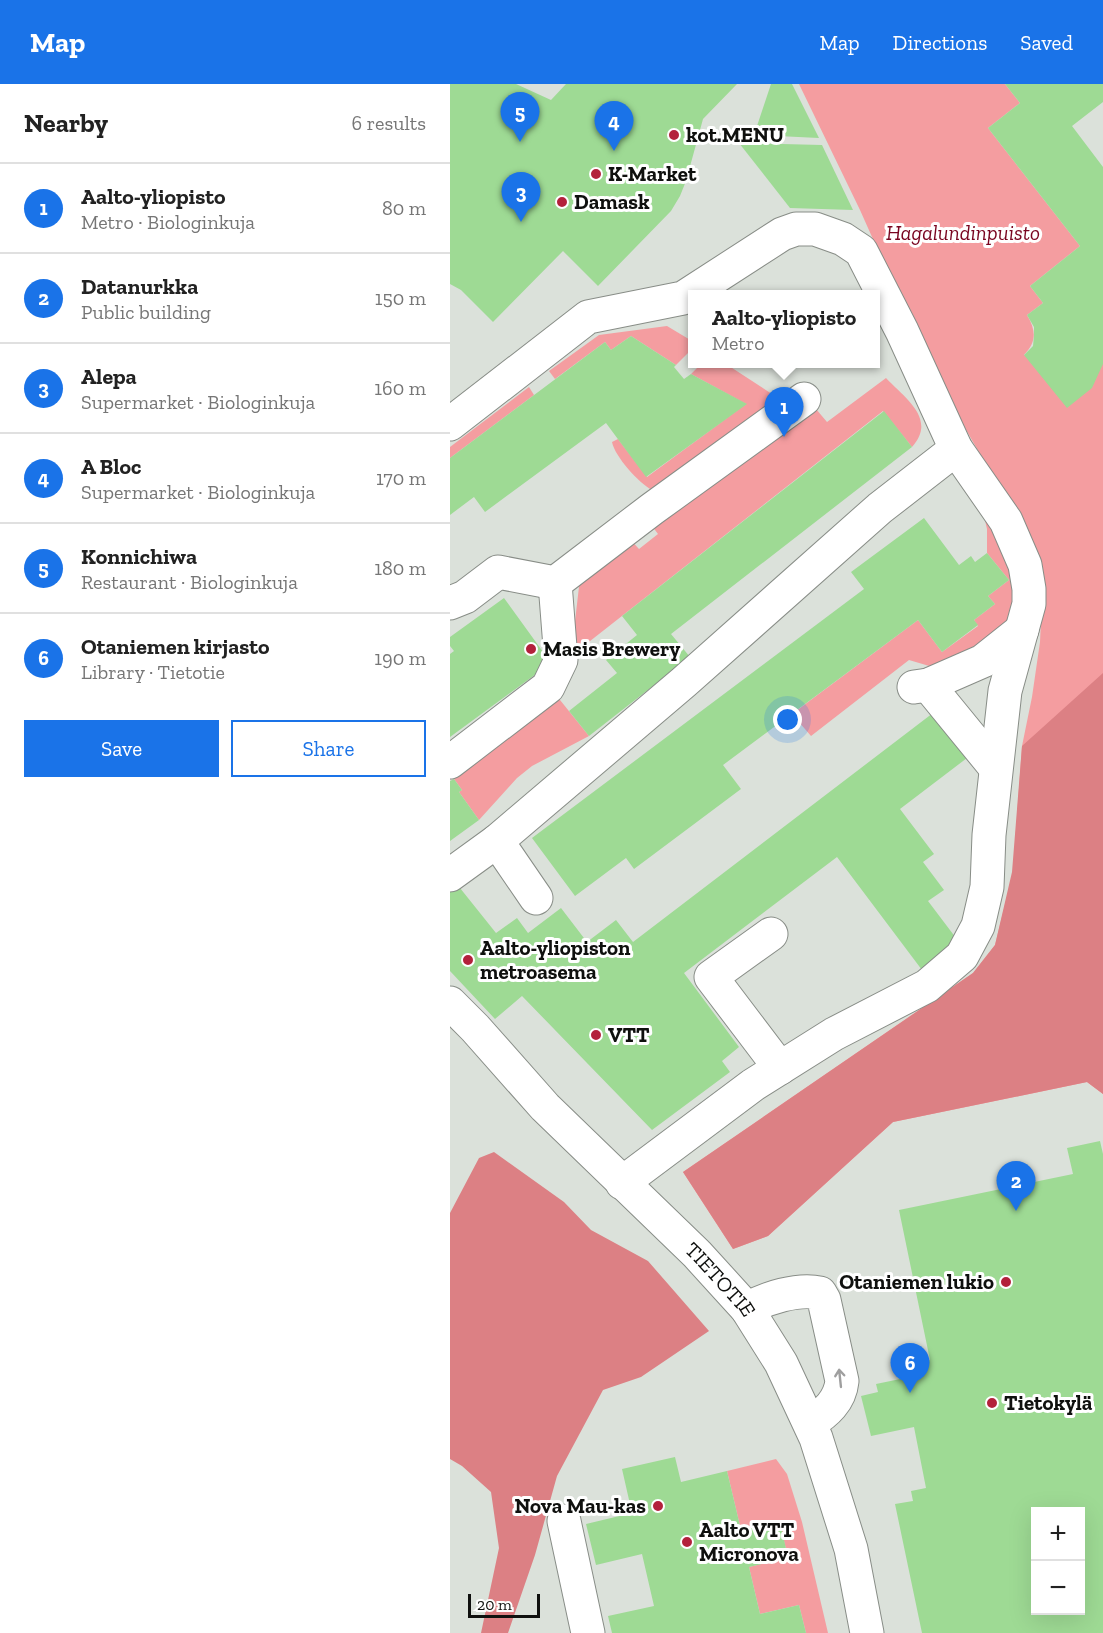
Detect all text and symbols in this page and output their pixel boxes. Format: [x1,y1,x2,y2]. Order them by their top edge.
text: Map [30,26,85,59]
text: Map [820,30,860,55]
text: Directions [893,30,987,55]
text: Saved [1020,30,1073,55]
pin: 5 [500,92,540,142]
pin: 4 [594,101,634,151]
text: Nearby [24,107,108,139]
text: 6 results [352,111,426,135]
place label: kot.MENU [686,122,784,147]
marker: kot.MENU [667,128,681,142]
place label: K-Market [608,161,697,186]
marker: K-Market [589,167,603,181]
pin: 3 [502,172,540,222]
text: Aalto-yliopisto [81,183,226,210]
place label: Damask [574,189,650,214]
marker: Damask [555,195,569,209]
text: 1 [39,196,48,220]
text: 80 m [382,196,426,220]
text: Metro · Biologinkuja [81,210,255,234]
park label: Hagalundinpuisto [886,220,1040,245]
text: Datanurkka [81,273,198,300]
text: 2 [38,286,49,310]
text: 150 m [375,286,426,310]
popup [688,290,880,368]
text: Public building [81,300,211,324]
text: Aalto-yliopisto [712,304,856,331]
text: Metro [712,331,764,355]
text: Alepa [81,363,137,390]
text: 3 [38,376,49,400]
text: 160 m [374,376,426,400]
pin: 1 [764,388,804,437]
text: Supermarket · Biologinkuja [81,390,315,414]
text: A Bloc [81,453,141,480]
text: 4 [38,466,49,490]
text: 170 m [376,466,426,490]
text: Supermarket · Biologinkuja [81,480,315,504]
text: Konnichiwa [81,543,197,570]
text: 5 [38,556,49,580]
text: 180 m [374,556,426,580]
text: Restaurant · Biologinkuja [81,570,298,594]
text: Otaniemen kirjasto [81,633,270,660]
place label: Masis Brewery [543,636,680,661]
marker: Masis Brewery [524,642,538,656]
text: 6 [38,646,49,670]
text: 190 m [374,646,426,670]
text: Library · Tietotie [81,660,225,684]
your location [773,705,802,734]
button: Save [24,720,219,777]
button: Share [231,720,426,777]
place label: Aalto-yliopiston metroasema [480,935,631,984]
marker: Aalto-yliopiston metroasema [461,953,475,967]
place label: VTT [608,1022,650,1047]
marker: VTT [589,1028,603,1042]
pin: 2 [996,1162,1036,1211]
street label: TIETOTIE [680,1237,761,1321]
place label: Otaniemen lukio [839,1269,994,1294]
marker: Otaniemen lukio [999,1275,1013,1289]
pin: 6 [890,1344,930,1393]
one-way arrow [834,1369,845,1388]
place label: Tietokylä [1004,1390,1093,1415]
marker: Tietokylä [985,1396,999,1410]
place label: Nova Mau-kas [515,1493,646,1518]
marker: Nova Mau-kas [651,1499,665,1513]
map controls [1031,1507,1085,1615]
button: + [1031,1507,1085,1561]
place label: Aalto VTT Micronova [699,1517,799,1566]
marker: Aalto VTT Micronova [680,1535,694,1549]
button: − [1031,1561,1085,1615]
scale bar [468,1591,540,1618]
text: 20 m [477,1595,512,1614]

